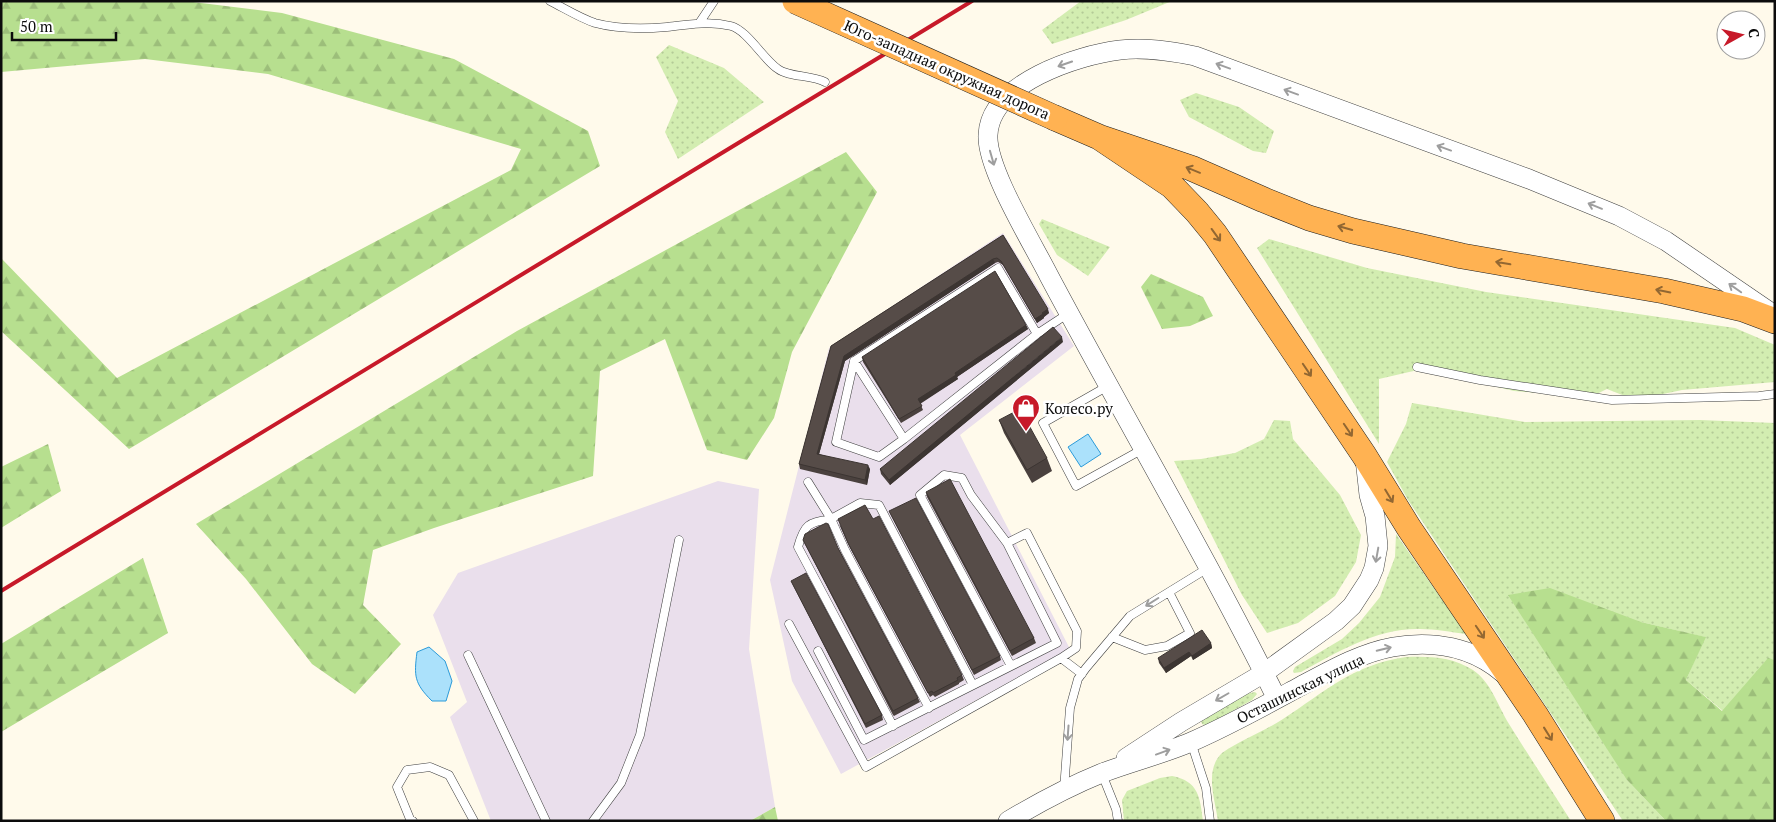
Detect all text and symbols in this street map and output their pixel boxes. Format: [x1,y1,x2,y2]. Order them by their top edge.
scale bar [12,10,116,42]
north arrow [1716,10,1766,60]
street label: Юго-западная окружная дорога [841,15,1053,124]
text: 50 m [20,16,53,36]
text: С [1744,27,1764,39]
one-way arrow [1057,59,1073,69]
one-way arrow [1216,61,1232,70]
one-way arrow [1284,87,1299,96]
one-way arrow [1436,143,1452,152]
one-way arrow [987,149,997,165]
one-way arrow [1186,164,1201,174]
one-way arrow [1588,201,1603,210]
one-way arrow [1337,223,1353,233]
one-way arrow [1210,228,1221,241]
one-way arrow [1496,258,1512,268]
one-way arrow [1728,283,1742,293]
one-way arrow [1656,286,1672,296]
one-way arrow [1302,362,1312,376]
shop icon: Колесо.ру [1011,393,1041,432]
place label: Колесо.ру [1045,398,1113,418]
one-way arrow [1343,423,1353,437]
one-way arrow [1385,489,1395,503]
one-way arrow [1371,546,1381,562]
one-way arrow [1145,598,1159,608]
one-way arrow [1475,624,1485,638]
one-way arrow [1376,644,1392,653]
street label: Осташинская улица [1233,648,1367,728]
one-way arrow [1216,693,1230,703]
one-way arrow [1064,725,1073,741]
one-way arrow [1543,727,1553,741]
one-way arrow [1155,747,1170,756]

